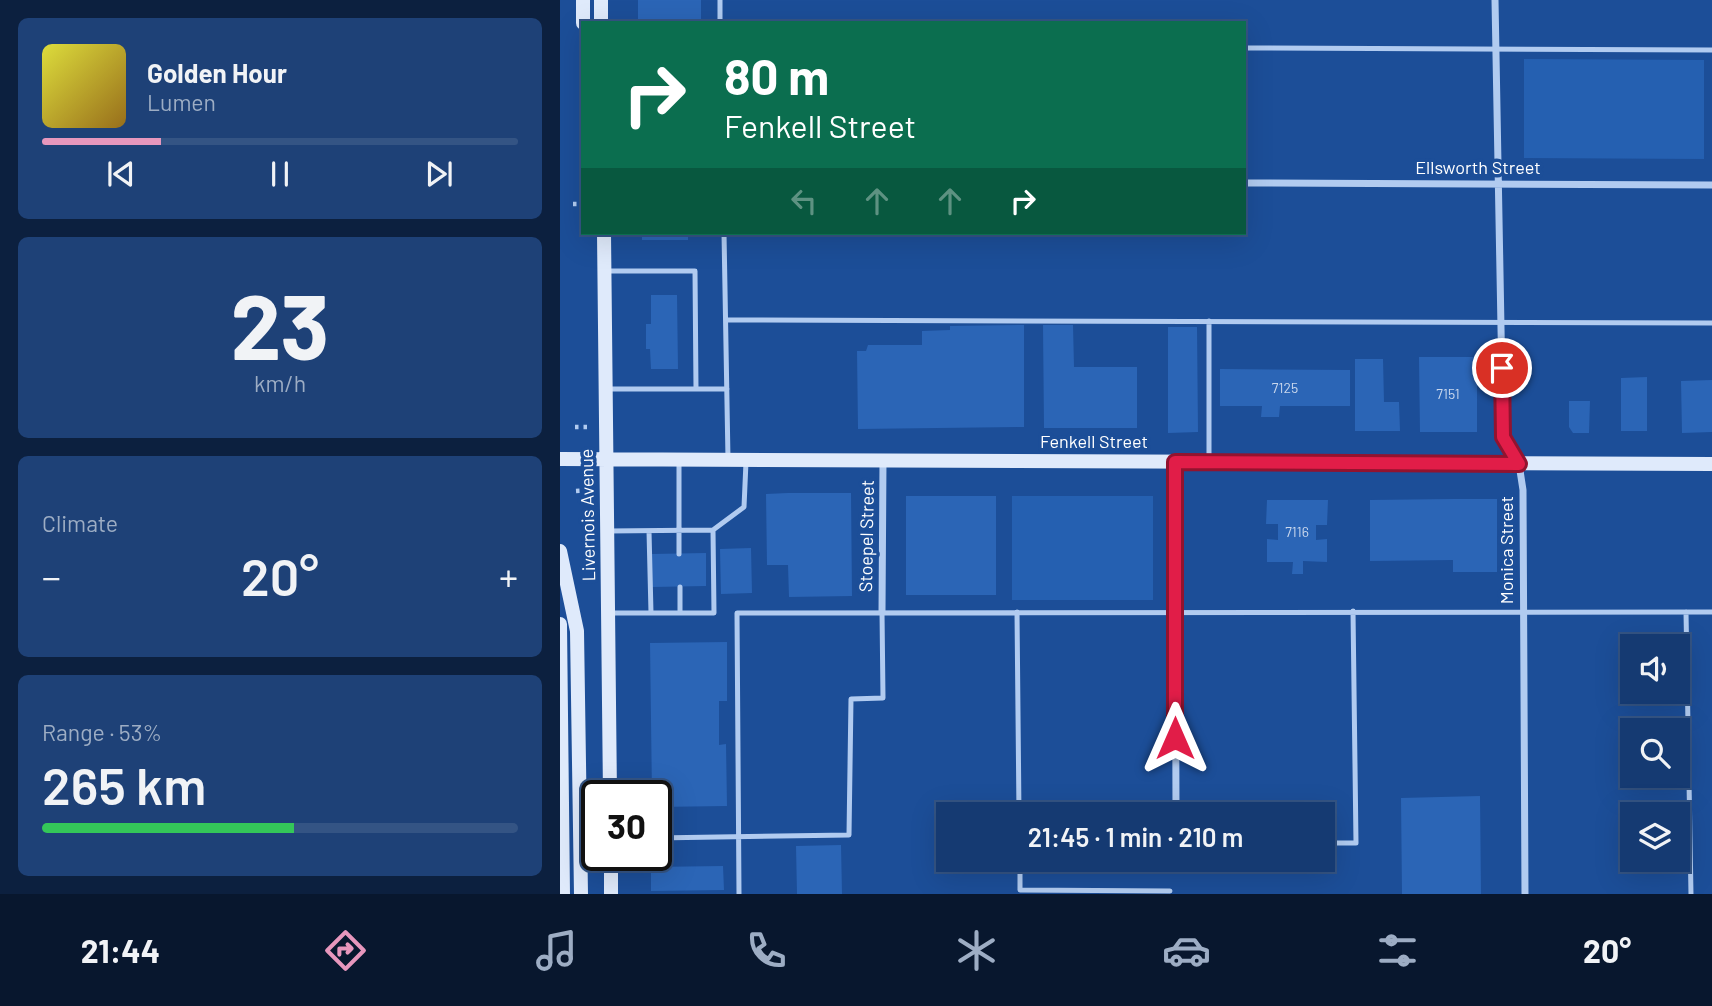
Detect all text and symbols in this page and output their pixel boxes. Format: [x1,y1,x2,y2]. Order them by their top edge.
text: 80 m [724,46,829,105]
icon: right [609,49,700,140]
text: Golden Hour [147,57,287,88]
text: Lumen [147,88,216,116]
text: Fenkell Street [724,106,916,144]
icon: previous [102,155,140,193]
icon: pause [261,155,299,193]
icon: next [420,155,458,193]
street label: Ellsworth Street [1415,156,1541,178]
icon: left [785,182,823,220]
icon: ahead [858,182,896,220]
icon: ahead [931,182,969,220]
icon: right [1004,182,1042,220]
text: 23 [231,269,329,378]
pin [1472,338,1532,398]
icon: arrive [1483,349,1521,387]
text: km/h [254,369,306,397]
house number: 7125 [1272,379,1298,396]
house number: 7151 [1436,385,1460,402]
street label: Fenkell Street [1040,430,1148,452]
street label: Livernois Avenue [575,449,599,582]
street label: Stoepel Street [854,480,878,592]
street label: Monica Street [1495,496,1517,604]
text: Climate [42,509,118,537]
house number: 7116 [1285,523,1309,540]
text: 20° [241,544,319,606]
text: − [42,553,61,599]
text: + [499,553,518,599]
map controls [1620,634,1690,872]
button: sound [1620,634,1690,704]
position arrow [1138,701,1212,775]
text: Range · 53% [42,718,162,746]
button: search [1620,718,1690,788]
text: 265 km [42,753,206,815]
speed limit sign: 30 [581,780,672,871]
button: layers [1620,802,1690,872]
text: 21:45 · 1 min · 210 m [1028,821,1243,852]
icon: directions [321,926,370,975]
icon: music [532,926,581,975]
icon: phone [742,926,791,975]
icon: climate [952,926,1001,975]
icon: car [1162,926,1211,975]
icon: filters [1373,926,1422,975]
text: 21:44 [81,931,160,969]
text: 20° [1583,931,1631,969]

